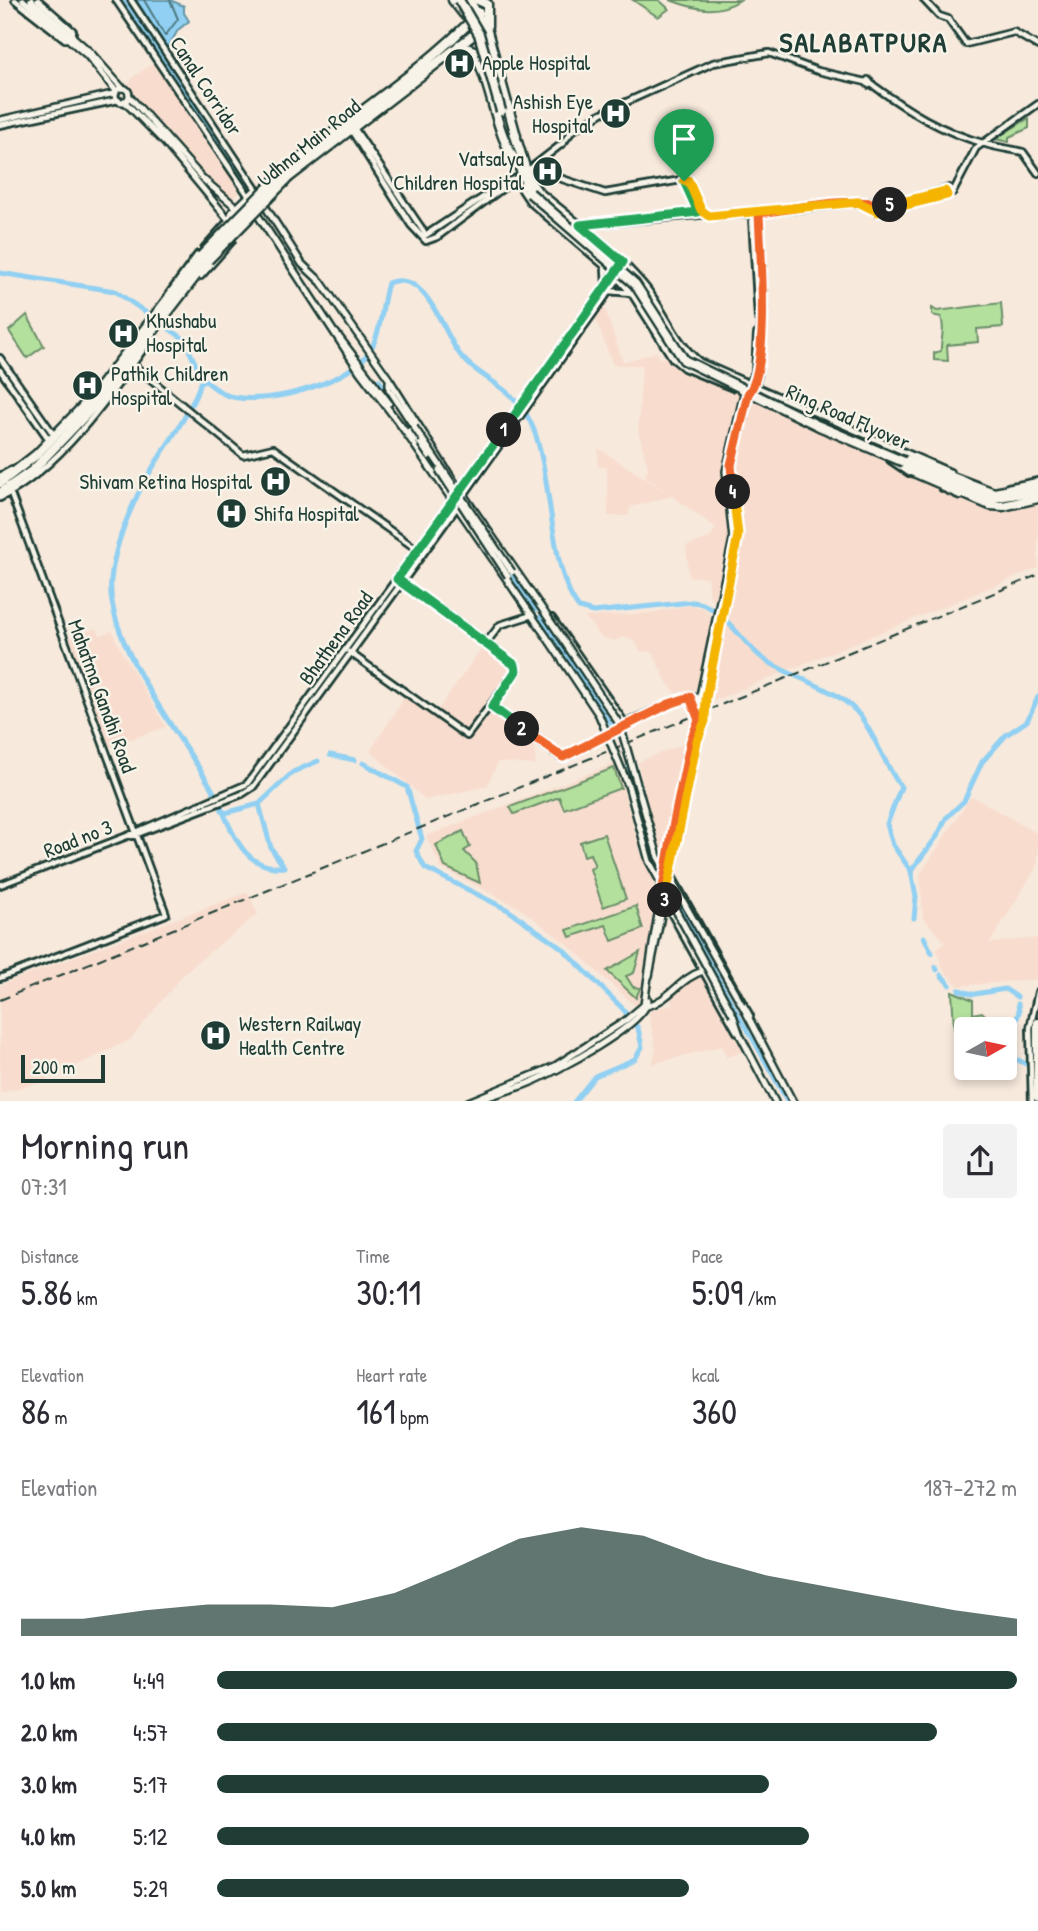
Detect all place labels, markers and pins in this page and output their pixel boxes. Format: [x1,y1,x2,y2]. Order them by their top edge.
hospital icon: Apple Hospital [442,46,476,80]
place label: Apple Hospital [482,48,591,77]
place label: Ashish Eye Hospital [513,87,593,140]
hospital icon: Ashish Eye Hospital [599,97,633,131]
pin [654,109,714,181]
place label: Vatsalya Children Hospital [393,144,524,197]
hospital icon: Vatsalya Children Hospital [530,154,564,188]
pin: 5 [872,188,908,222]
place label: Khushabu Hospital [146,306,217,359]
hospital icon: Khushabu Hospital [106,316,140,350]
place label: Pathik Children Hospital [111,359,228,412]
hospital icon: Pathik Children Hospital [71,369,105,403]
pin: 1 [486,412,522,448]
hospital icon: Shivam Retina Hospital [258,465,292,499]
place label: Shivam Retina Hospital [80,467,252,496]
pin: 4 [716,475,750,510]
hospital icon: Shifa Hospital [214,497,248,531]
place label: Shifa Hospital [254,499,359,528]
pin: 2 [504,712,540,746]
pin: 3 [648,883,682,918]
place label: Western Railway Health Centre [239,1009,361,1062]
hospital icon: Western Railway Health Centre [199,1019,233,1053]

